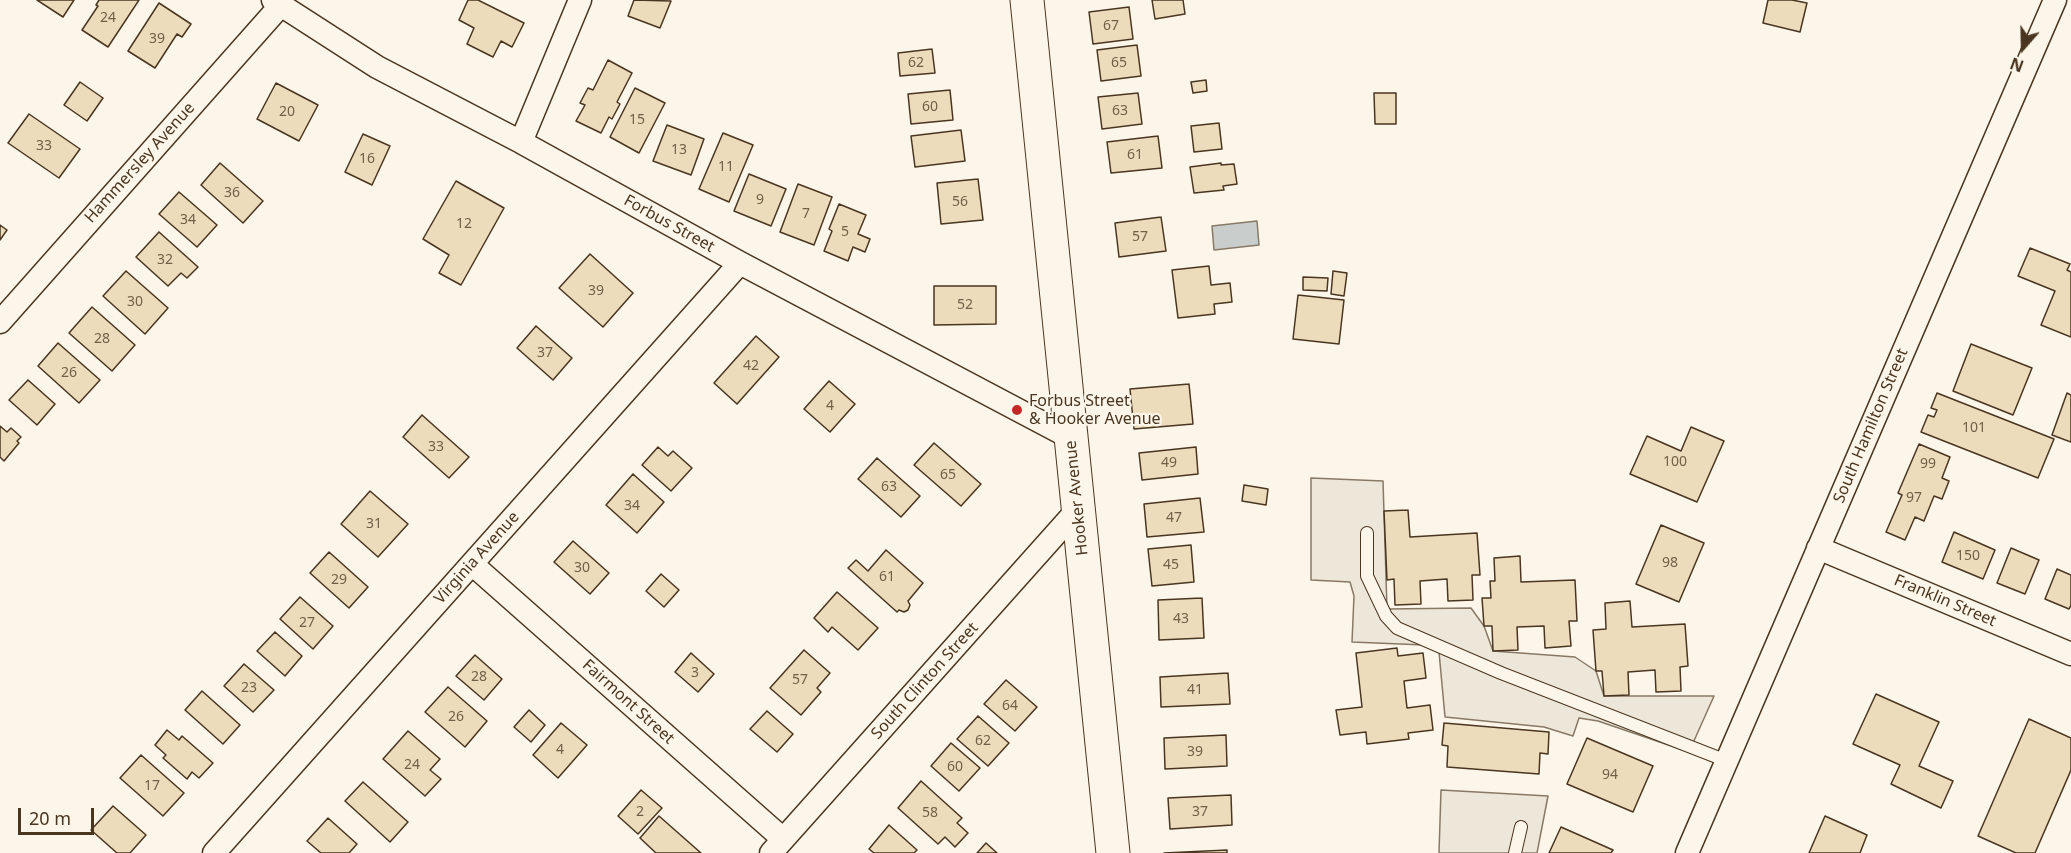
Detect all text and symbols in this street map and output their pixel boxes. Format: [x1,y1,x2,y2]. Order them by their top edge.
house number: 24 [100,10,116,26]
house number: 67 [1103,18,1119,34]
north arrow [1993,18,2053,78]
house number: 39 [149,31,165,47]
text: N [2007,52,2027,77]
house number: 62 [908,55,924,71]
house number: 65 [1111,55,1127,71]
street label: Hammersley Avenue [81,99,199,227]
house number: 60 [922,99,938,115]
house number: 63 [1112,103,1128,119]
house number: 20 [279,104,295,120]
house number: 15 [629,112,645,128]
house number: 33 [36,138,52,154]
house number: 13 [671,142,687,158]
house number: 61 [1127,147,1143,163]
house number: 16 [359,151,375,167]
house number: 11 [718,159,734,175]
house number: 36 [224,185,240,201]
street label: Forbus Street [620,191,718,257]
house number: 9 [756,192,764,208]
house number: 56 [952,194,968,210]
house number: 7 [802,206,810,222]
house number: 34 [180,212,196,228]
house number: 12 [456,216,472,232]
house number: 5 [841,224,849,240]
house number: 57 [1132,229,1148,245]
house number: 32 [157,252,173,268]
house number: 39 [588,283,604,299]
house number: 30 [127,294,143,310]
house number: 52 [957,297,973,313]
house number: 28 [94,331,110,347]
house number: 37 [537,345,553,361]
street label: South Hamilton Street [1830,346,1912,506]
house number: 42 [743,358,759,374]
house number: 26 [61,365,77,381]
place label: Forbus Street & Hooker Avenue [1029,391,1161,429]
house number: 4 [826,398,834,414]
marker: Forbus Street & Hooker Avenue [1010,403,1024,417]
house number: 101 [1962,420,1986,436]
house number: 33 [428,439,444,455]
street label: Hooker Avenue [1061,439,1093,557]
house number: 100 [1663,454,1687,470]
house number: 49 [1161,455,1177,471]
house number: 99 [1920,456,1936,472]
house number: 65 [940,467,956,483]
house number: 63 [881,479,897,495]
house number: 97 [1906,490,1922,506]
house number: 34 [624,498,640,514]
street label: Virginia Avenue [431,508,523,608]
house number: 47 [1166,510,1182,526]
house number: 31 [366,516,382,532]
house number: 150 [1956,548,1980,564]
house number: 98 [1662,555,1678,571]
house number: 45 [1163,557,1179,573]
house number: 30 [574,560,590,576]
house number: 61 [879,569,895,585]
street label: Franklin Street [1891,571,1999,631]
house number: 29 [331,572,347,588]
house number: 43 [1173,611,1189,627]
house number: 27 [299,615,315,631]
street label: South Clinton Street [867,619,983,743]
street label: Fairmont Street [578,656,678,748]
house number: 3 [691,665,699,681]
house number: 28 [471,669,487,685]
house number: 57 [792,672,808,688]
house number: 23 [241,680,257,696]
house number: 41 [1187,682,1203,698]
house number: 64 [1002,698,1018,714]
house number: 26 [448,709,464,725]
house number: 62 [975,733,991,749]
house number: 4 [556,742,564,758]
house number: 39 [1187,744,1203,760]
house number: 24 [404,757,420,773]
house number: 60 [947,759,963,775]
house number: 94 [1602,767,1618,783]
house number: 17 [144,778,160,794]
scale bar [21,796,98,834]
house number: 2 [636,804,644,820]
house number: 37 [1192,804,1208,820]
house number: 58 [922,805,938,821]
text: 20 m [29,806,71,830]

